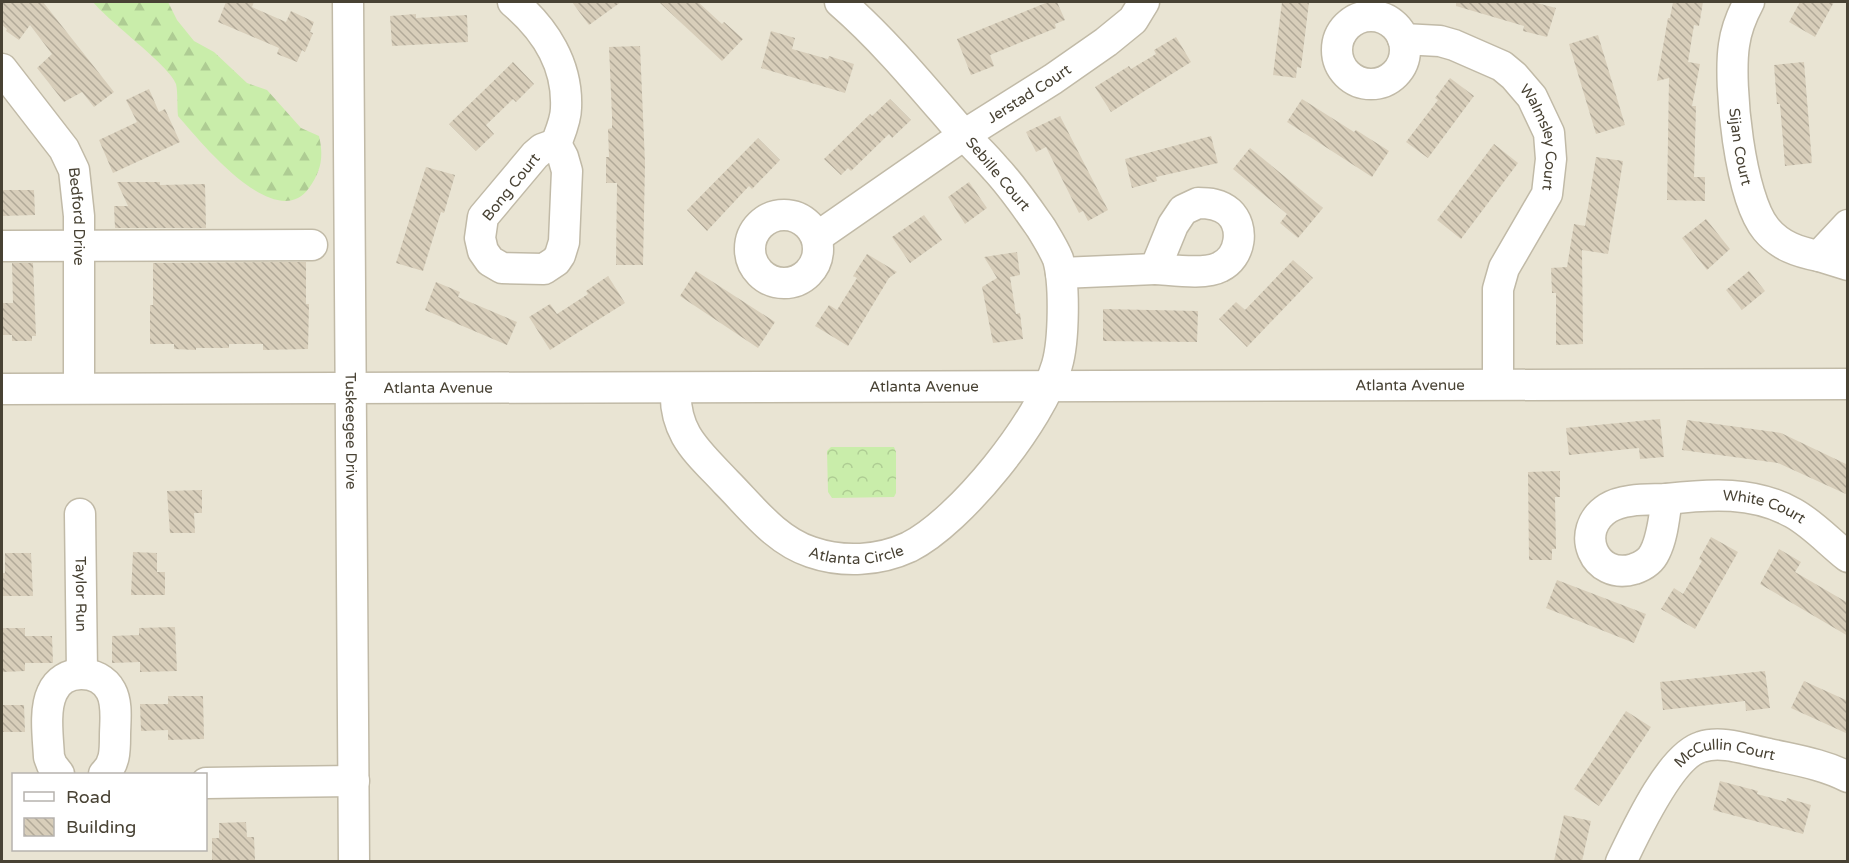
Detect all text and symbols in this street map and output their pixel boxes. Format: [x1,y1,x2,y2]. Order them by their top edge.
street label: Jerstad Court [984,60,1075,127]
street label: Walmsley Court [1516,80,1560,192]
street label: Sijan Court [1725,107,1756,188]
street label: Sebille Court [962,133,1034,215]
street label: Bong Court [478,149,544,224]
street label: Bedford Drive [65,166,88,266]
street label: Tuskeegee Drive [342,372,360,490]
street label: Atlanta Avenue [1355,376,1465,394]
street label: Atlanta Avenue [869,377,979,396]
street label: Atlanta Avenue [383,379,493,397]
street label: White Court [1722,486,1809,527]
street label: Atlanta Circle [807,541,906,568]
street label: Taylor Run [72,556,90,632]
street label: McCullin Court [1670,736,1777,771]
legend [12,773,207,851]
text: Road [66,786,111,808]
text: Building [66,816,136,838]

